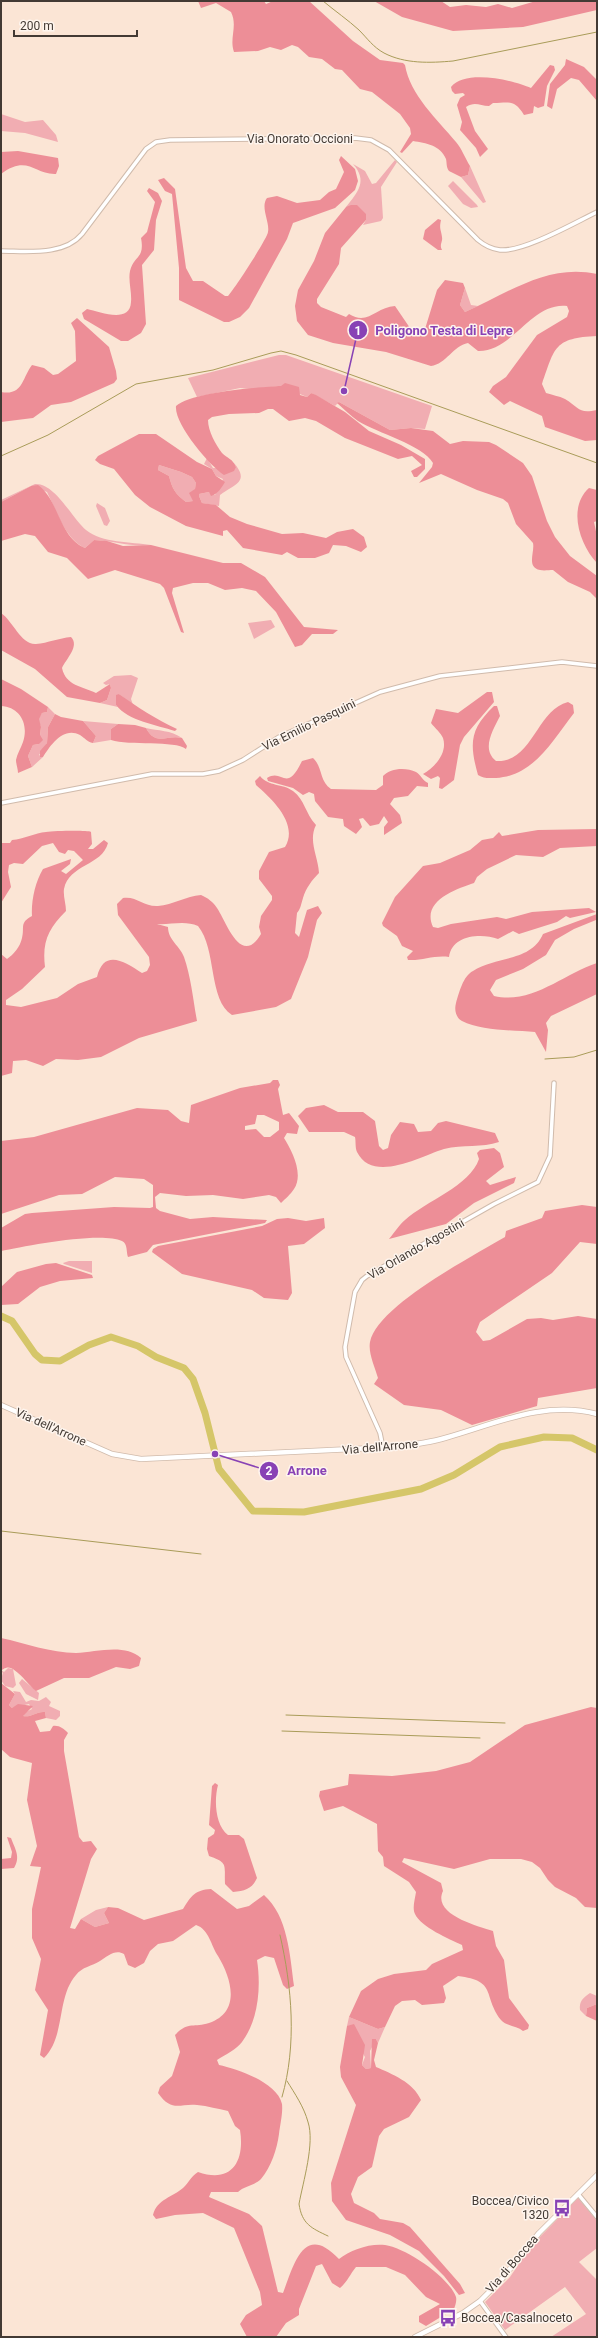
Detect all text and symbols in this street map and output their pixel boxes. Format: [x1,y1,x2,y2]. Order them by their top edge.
scale bar [14,12,137,38]
text: 200 m [20,19,54,33]
street label: Via Onorato Occioni [247,132,353,146]
callout: Poligono Testa di Lepre [348,318,521,343]
text: Poligono Testa di Lepre [375,323,513,338]
text: 1 [355,324,361,338]
street label: Via Emilio Pasquini [260,696,358,754]
street label: Via Orlando Agostini [365,1216,467,1282]
street label: Via dell'Arrone [13,1405,89,1449]
street label: Via dell'Arrone [341,1437,419,1457]
callout: Arrone [259,1458,335,1483]
text: Arrone [287,1463,327,1478]
text: 2 [266,1464,273,1478]
place label: Boccea/Civico 1320 [472,2194,549,2222]
bus stop icon: Boccea/Civico 1320 [552,2198,572,2218]
street label: Via di Boccea [483,2232,541,2296]
bus stop icon: Boccea/Casalnoceto [438,2308,458,2328]
place label: Boccea/Casalnoceto [461,2311,573,2325]

